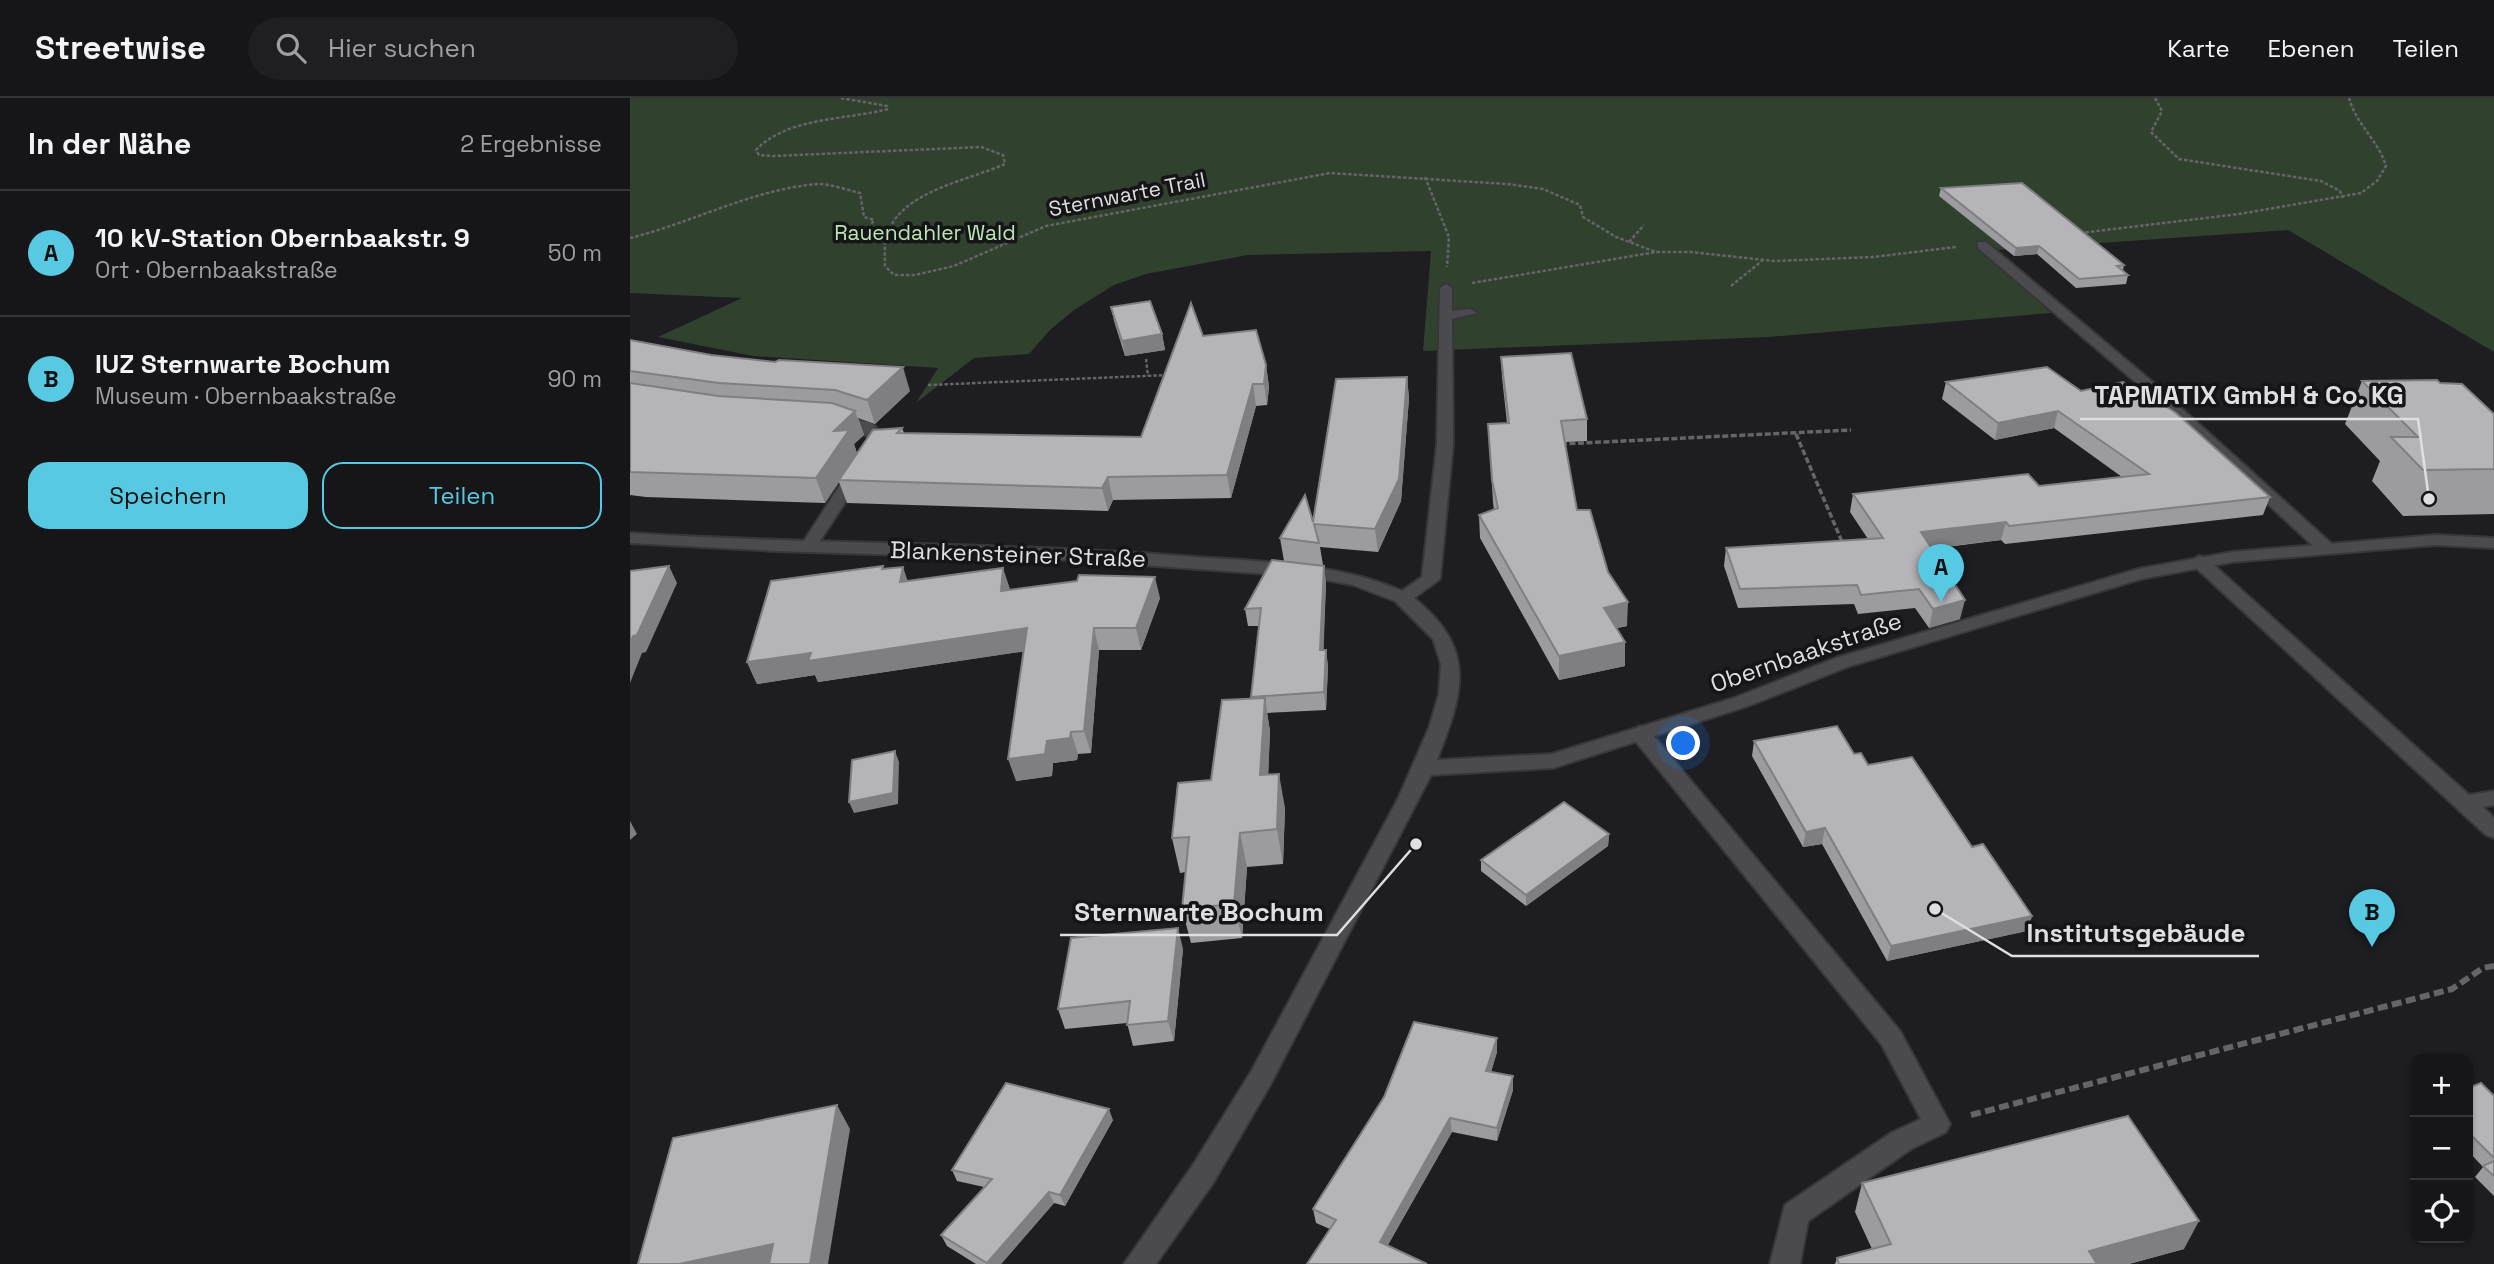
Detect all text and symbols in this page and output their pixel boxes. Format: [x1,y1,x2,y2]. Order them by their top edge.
search box [248,17,738,80]
text: Streetwise [35,27,206,69]
icon: search [272,29,310,67]
text: Hier suchen [328,31,476,65]
text: Karte [2167,33,2230,64]
text: Ebenen [2268,33,2354,64]
text: Teilen [2392,33,2459,64]
text: In der Nähe [28,124,191,163]
text: 2 Ergebnisse [460,129,602,159]
street label: Sternwarte Trail [1046,166,1208,222]
park label: Rauendahler Wald [834,219,1016,246]
text: 10 kV-Station Obernbaakstr. 9 [95,221,470,255]
text: A [44,238,58,268]
text: 50 m [548,238,602,268]
text: Ort · Obernbaakstraße [95,255,338,285]
text: IUZ Sternwarte Bochum [95,347,391,381]
text: B [43,364,59,394]
text: 90 m [547,364,602,394]
callout: TAPMATIX GmbH & Co. KG [2080,372,2418,419]
text: TAPMATIX GmbH & Co. KG [2094,378,2404,412]
text: Museum · Obernbaakstraße [95,381,397,411]
button: Speichern [28,462,308,529]
button: Teilen [322,462,602,529]
street label: Blankensteiner Straße [889,534,1147,574]
pin: A [1918,544,1964,602]
street label: Obernbaakstraße [1706,605,1906,699]
your location [1666,726,1700,760]
callout: Sternwarte Bochum [1060,888,1337,935]
pin: B [2349,889,2395,947]
text: Sternwarte Bochum [1074,895,1324,929]
callout: Institutsgebäude [2012,909,2259,956]
text: Institutsgebäude [2027,916,2245,950]
map controls [2410,1054,2473,1243]
button: + [2410,1054,2473,1117]
button: − [2410,1117,2473,1180]
button: locate [2410,1180,2473,1243]

